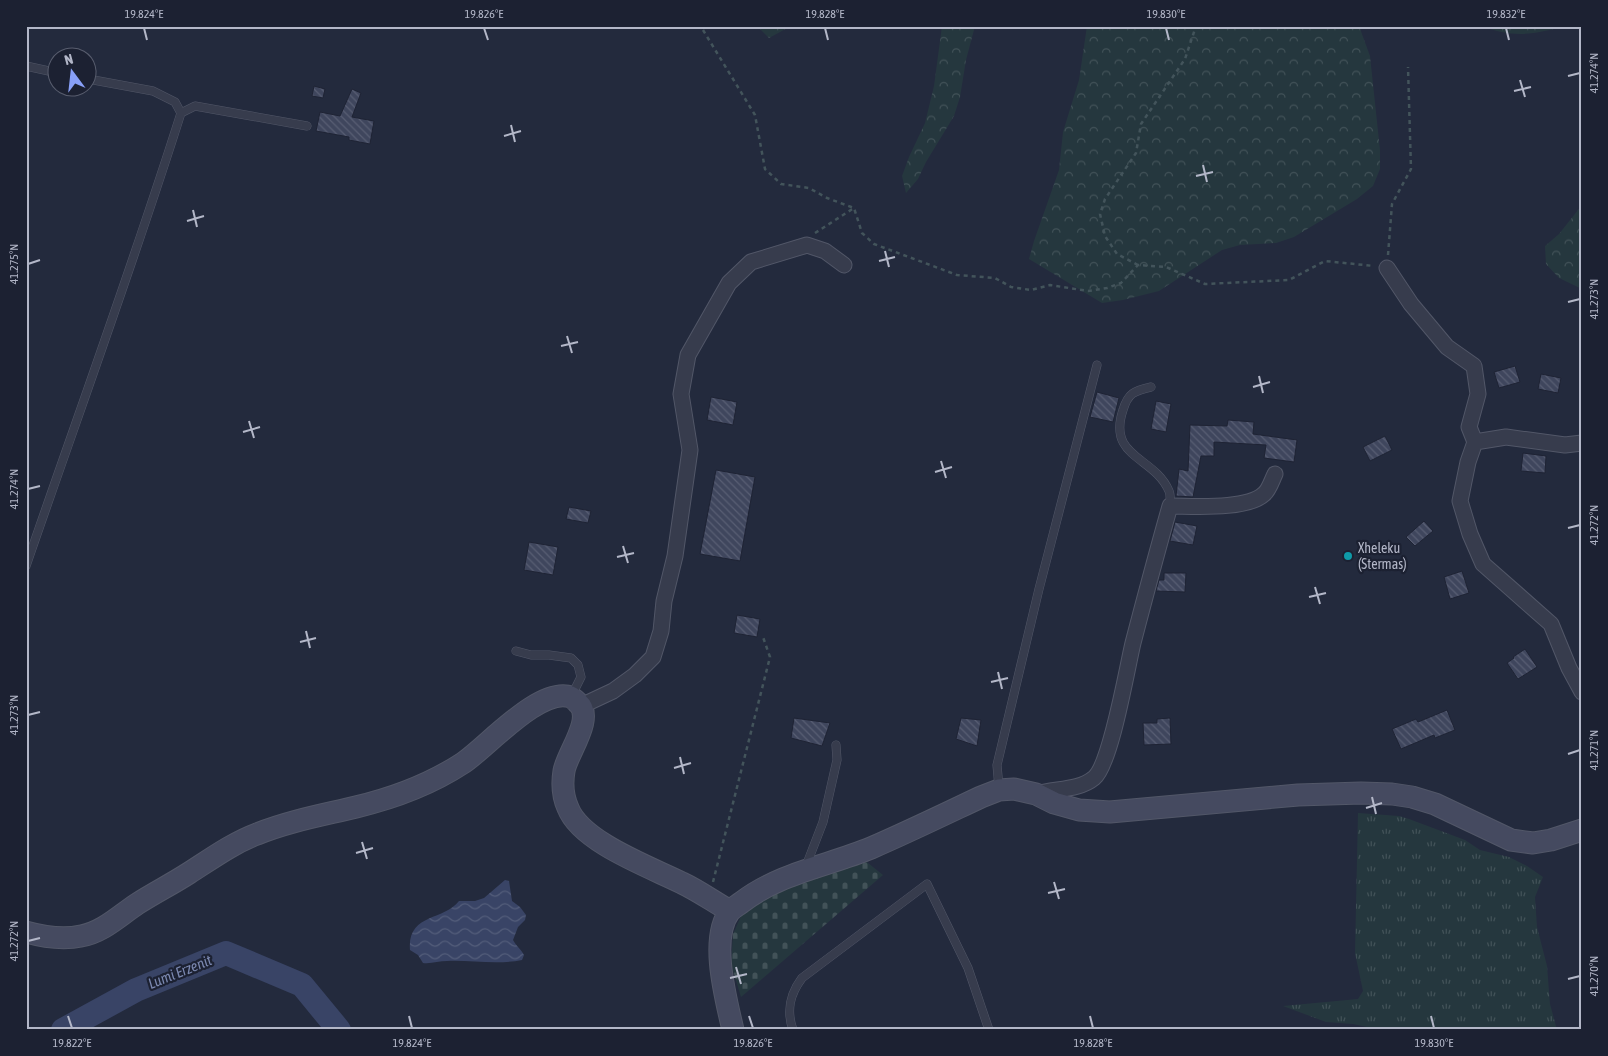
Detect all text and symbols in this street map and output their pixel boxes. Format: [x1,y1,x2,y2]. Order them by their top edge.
text: 19.824°E [125,7,163,21]
text: 19.826°E [465,7,503,21]
text: 19.828°E [806,7,844,21]
text: 19.830°E [1147,7,1185,21]
text: 19.832°E [1487,7,1525,21]
north arrow [48,48,98,98]
text: N [63,51,75,68]
text: 41.274°N [1587,53,1601,93]
text: 41.275°N [7,244,21,284]
text: 41.273°N [1587,279,1601,319]
text: 41.274°N [7,469,21,509]
text: 41.272°N [1587,505,1601,545]
place label: Xheleku (Stermas) [1358,540,1407,572]
marker: Xheleku (Stermas) [1342,550,1354,562]
text: 41.273°N [7,695,21,735]
text: 41.271°N [1587,730,1601,770]
text: 41.272°N [7,921,21,961]
water label: Lumi Erzenit [145,951,215,992]
text: 41.270°N [1587,956,1601,996]
text: 19.822°E [53,1036,91,1050]
text: 19.824°E [393,1036,431,1050]
text: 19.826°E [734,1036,772,1050]
text: 19.828°E [1074,1036,1112,1050]
text: 19.830°E [1415,1036,1453,1050]

